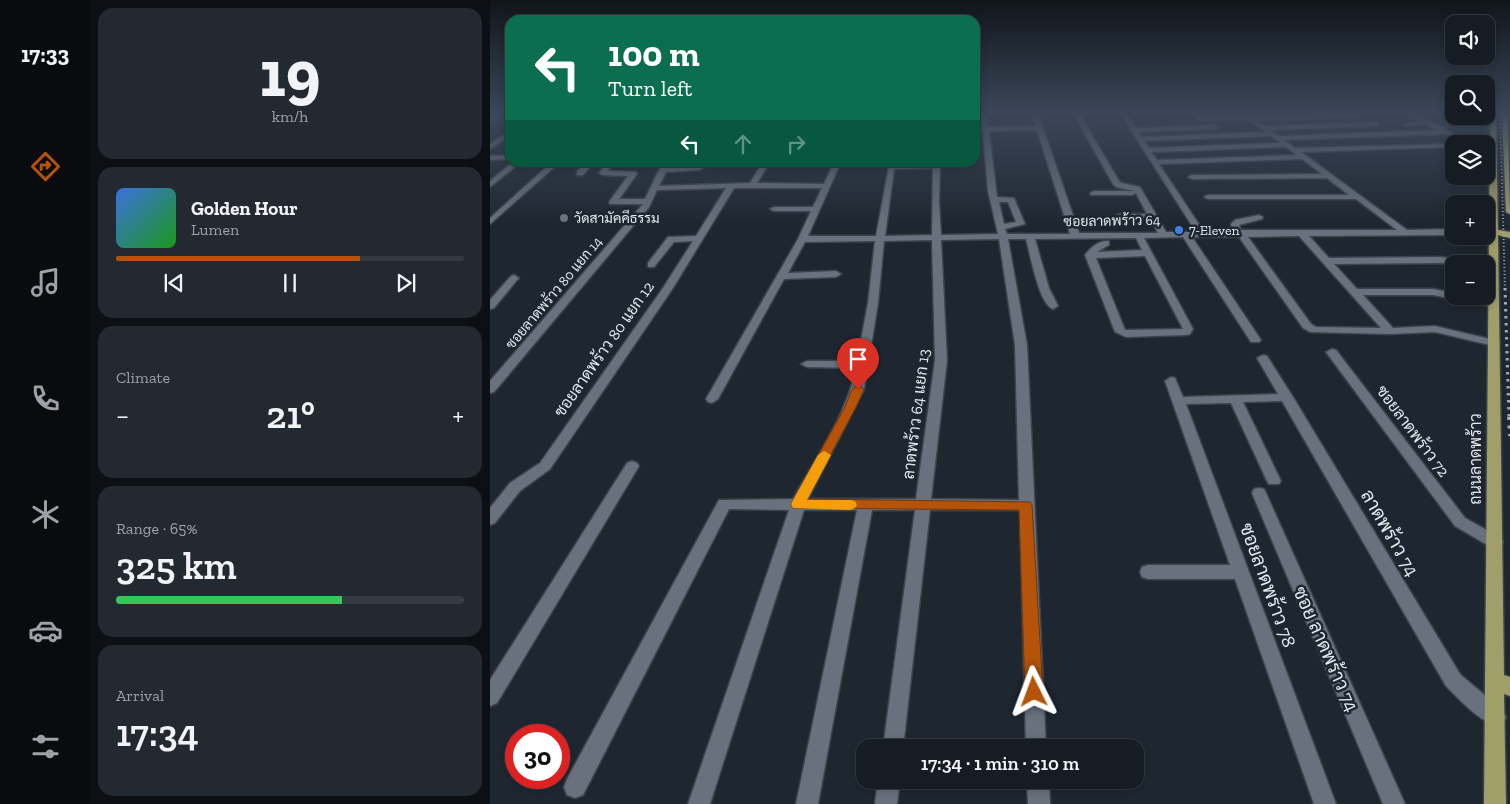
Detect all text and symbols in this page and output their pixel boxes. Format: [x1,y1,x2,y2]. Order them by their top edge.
map controls [1445,15,1495,305]
button: sound [1445,15,1495,65]
text: 100 m [608,33,700,75]
text: 19 [259,35,321,113]
icon: left [525,35,590,100]
text: 17:33 [21,41,69,68]
text: Turn left [608,75,692,102]
button: search [1445,75,1495,125]
text: km/h [272,107,308,126]
icon: left [676,130,704,158]
icon: ahead [729,130,757,158]
icon: right [782,130,810,158]
button: layers [1445,135,1495,185]
icon: directions [28,149,63,184]
button: + [1445,195,1495,245]
text: Golden Hour [191,197,298,220]
place label: วัดสามัคคีธรรม [574,209,660,227]
street label: ซอยลาดพร้าว 64 [1063,211,1161,230]
marker: วัดสามัคคีธรรม [558,212,570,224]
text: Lumen [191,220,239,239]
place label: 7-Eleven [1189,222,1240,239]
marker: 7-Eleven [1173,224,1185,236]
street label: ซอยลาดพร้าว 80 แยก 14 [501,233,606,353]
button: − [1445,255,1495,305]
icon: music [28,265,63,300]
icon: previous [160,269,188,297]
icon: pause [276,269,304,297]
icon: next [392,269,420,297]
street label: ซอยลาดพร้าว 80 แยก 12 [549,277,658,420]
pin [837,338,879,389]
icon: arrive [844,345,872,373]
street label: ลาดพร้าว 64 แยก 13 [898,347,933,480]
text: Climate [116,368,170,387]
icon: phone [28,381,63,416]
street label: ซอยลาดพร้าว 72 [1372,381,1454,480]
text: 21° [266,392,315,438]
text: − [116,399,129,432]
text: + [452,399,464,432]
street label: ถนนลาดพร้าว [1465,413,1485,505]
street label: ลาดพร้าว 74 [1356,486,1424,580]
icon: climate [28,497,63,532]
text: Range · 65% [116,519,198,538]
street label: ซอยลาดพร้าว 78 [1235,520,1301,650]
text: 325 km [116,543,237,589]
street label: ซอย ลาดพร้าว 74 [1288,583,1364,715]
icon: car [28,613,63,648]
position arrow [1007,665,1059,717]
text: Arrival [116,686,164,705]
text: 17:34 [116,710,199,756]
speed limit sign: 30 [505,724,570,789]
icon: filters [28,729,63,764]
text: 17:34 · 1 min · 310 m [921,752,1079,775]

